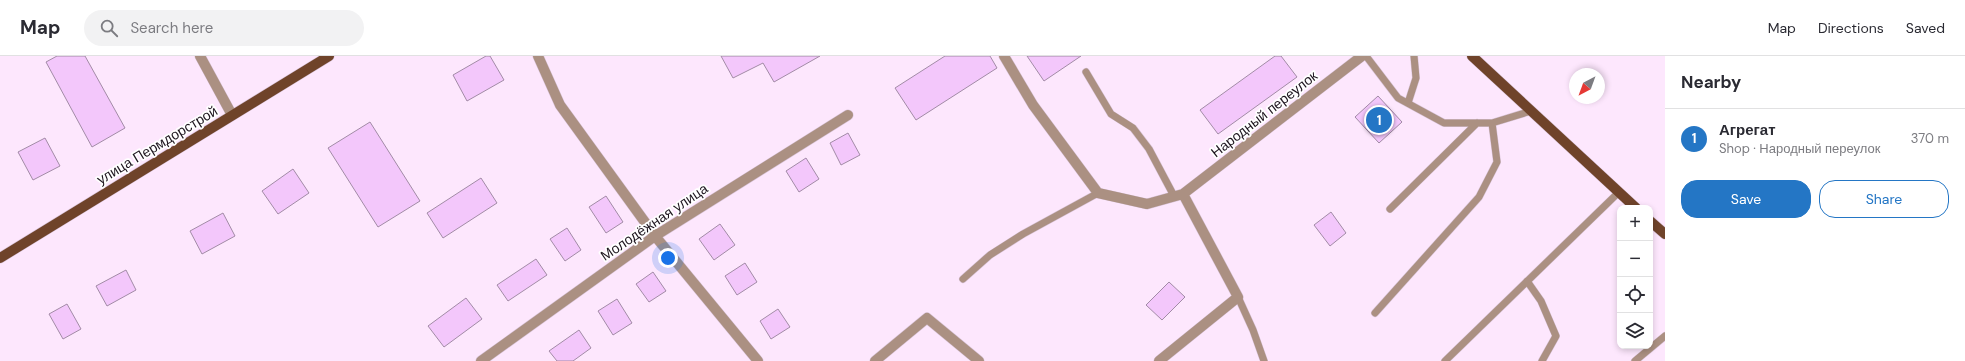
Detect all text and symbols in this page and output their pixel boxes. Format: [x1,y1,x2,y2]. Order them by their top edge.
search box [84,10,364,46]
text: Map [20,15,60,40]
icon: search [98,17,120,39]
text: Search here [130,18,213,38]
text: Map [1768,19,1796,37]
text: Directions [1818,19,1884,37]
text: Saved [1906,19,1945,37]
street label: Народный переулок [1207,66,1322,161]
north arrow [1569,68,1605,104]
text: Nearby [1681,71,1741,93]
street label: улица Пермдорстрой [93,102,221,188]
pin: 1 [1366,105,1392,135]
text: Агрегат [1719,120,1776,140]
text: 1 [1692,130,1696,147]
text: 370 m [1911,130,1949,147]
text: Shop · Народный переулок [1719,140,1880,157]
street label: Молодёжная улица [597,179,711,265]
button: Save [1681,180,1811,218]
button: Share [1819,180,1949,218]
map controls [1617,205,1653,349]
button: + [1617,205,1653,241]
button: − [1617,241,1653,277]
your location [658,248,678,268]
button: locate [1617,277,1653,313]
button: layers [1617,313,1653,349]

